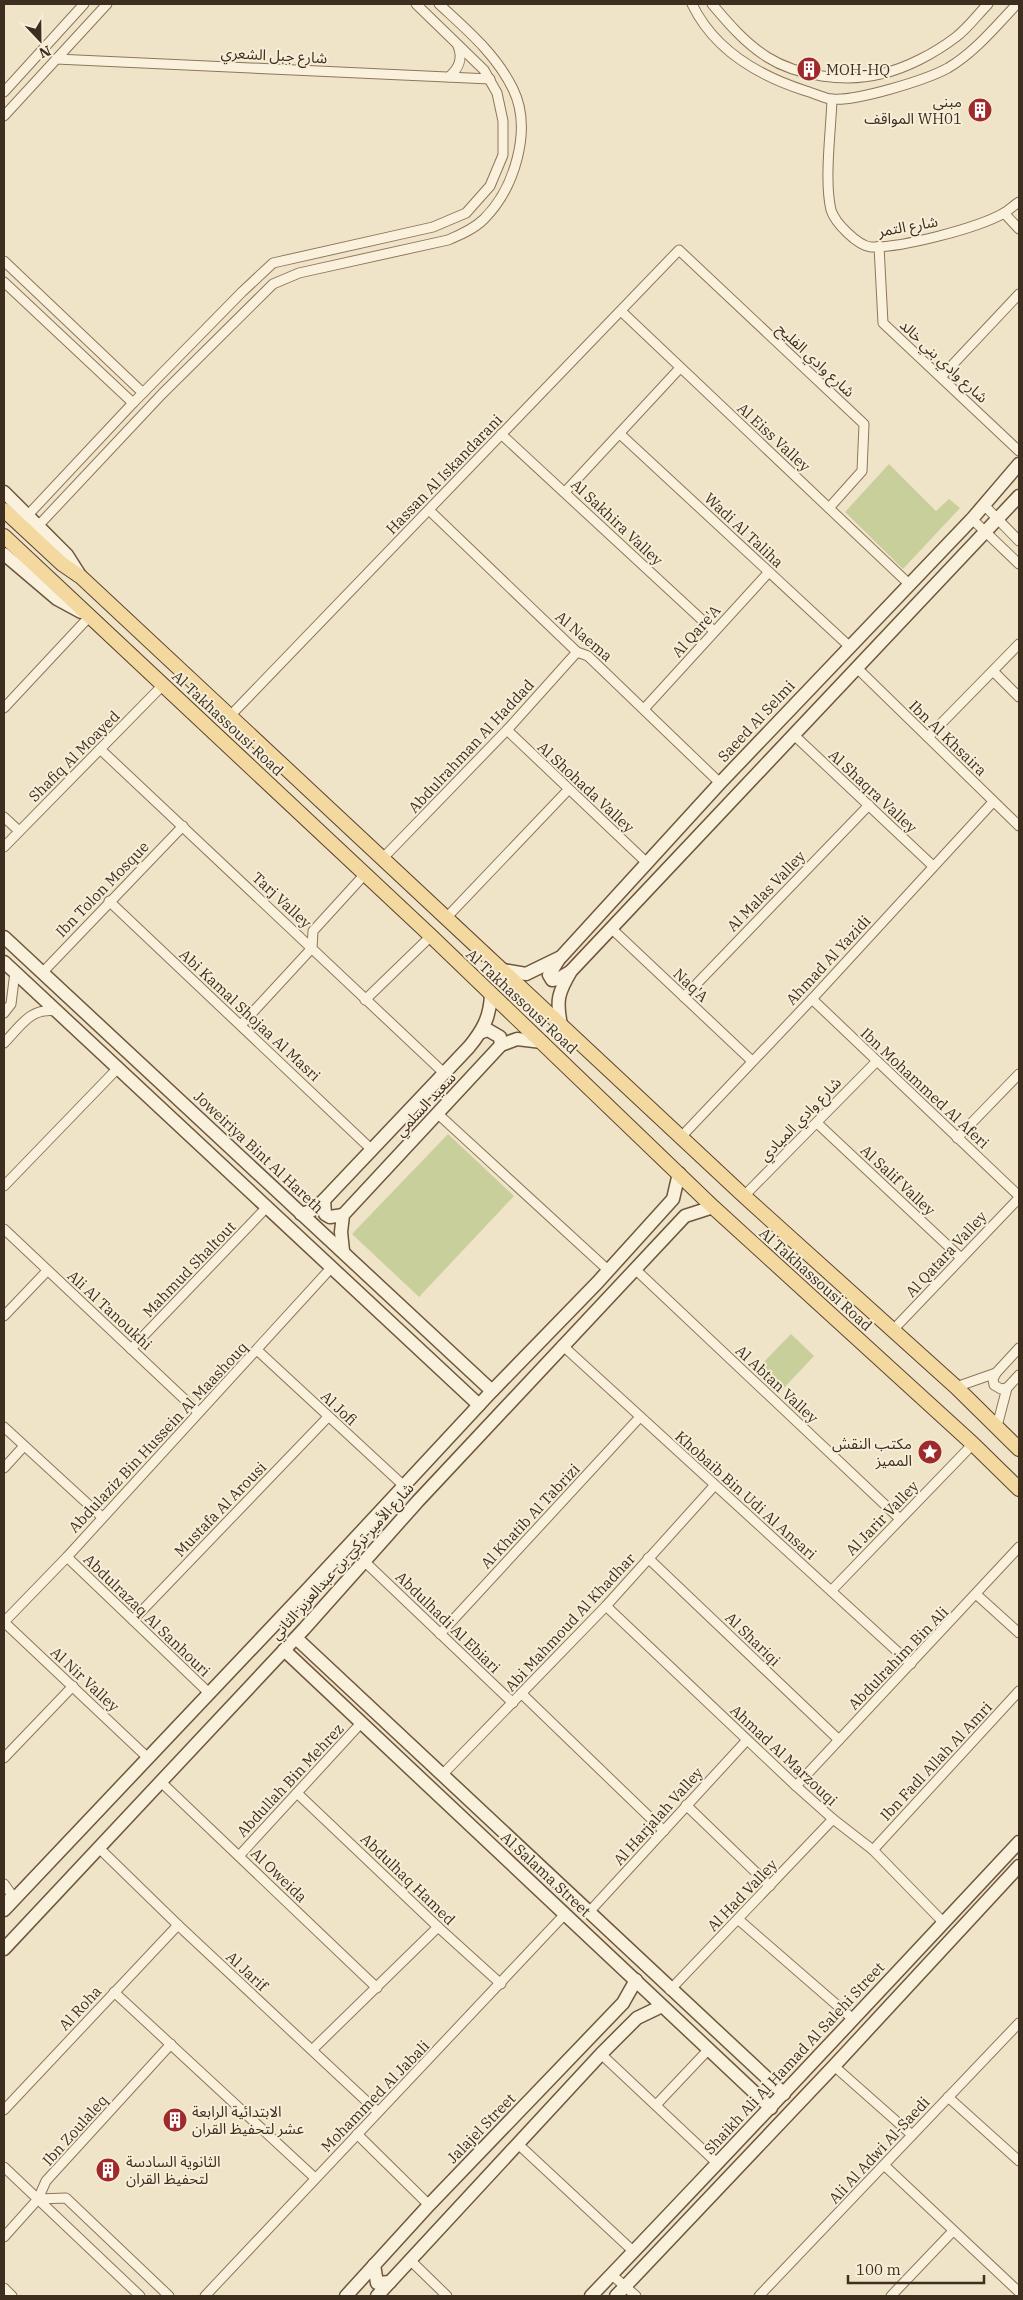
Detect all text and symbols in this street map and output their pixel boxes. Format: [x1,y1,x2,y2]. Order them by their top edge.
north arrow [15,15,65,65]
text: N [36,42,53,62]
street label: شارع جبل الشعري [220,43,328,70]
building icon: MOH-HQ [796,56,822,82]
place label: MOH-HQ [826,60,890,79]
place label: مبنى المواقف WH01 [864,92,962,128]
building icon: مبنى المواقف WH01 [967,97,993,123]
street label: شارع التمر [876,211,940,244]
street label: شارع وادي بني خالد [894,315,992,409]
street label: شارع وادي الفليح [771,319,859,403]
street label: Al Eiss Valley [734,398,814,476]
street label: Hassan Al Iskandarani [382,410,506,538]
street label: Al Sakhira Valley [567,475,667,569]
street label: Wadi Al Taliha [700,488,788,572]
street label: Al Qare'A [668,600,725,661]
street label: Al Naema [552,607,616,665]
street label: Al Takhassousi Road [168,666,288,780]
street label: Abdulrahman Al Haddad [404,675,538,817]
street label: Saeed Al Selmi [713,676,799,766]
street label: Ibn Al Khsaira [905,696,991,780]
street label: Shafiq Al Moayed [24,706,124,806]
street label: Al Shohada Valley [534,737,638,837]
street label: Al Shaqra Valley [825,745,921,837]
street label: Ibn Tolon Mosque [51,837,153,941]
street label: Al Malas Valley [723,847,809,935]
street label: Tarj Valley [248,868,316,932]
street label: Ahmad Al Yazidi [782,911,875,1009]
street label: Al Takhassousi Road [462,944,582,1058]
street label: Abi Kamal Shojaa Al Masri [176,945,325,1085]
street label: Naq'A [670,964,713,1006]
street label: Ibn Mohammed Al Aferi [857,1024,993,1153]
street label: سعيد السلمي [390,1068,462,1142]
street label: شارع وادي الميادي [755,1073,847,1167]
street label: Joweiriya Bint Al Hareth [190,1087,328,1217]
street label: Al Salif Valley [857,1141,939,1219]
street label: Al Qatara Valley [901,1207,991,1301]
street label: Mahmud Shaltout [138,1217,240,1321]
street label: Al Takhassousi Road [756,1223,876,1335]
street label: Ali Al Tanoukhi [64,1266,156,1354]
street label: Abdulaziz Bin Hussein Al Maashouq [64,1338,252,1536]
street label: Al Abtan Valley [732,1341,822,1427]
street label: Al Jofi [317,1386,361,1430]
street label: Khobaib Bin Udi Al Ansari [671,1426,821,1564]
place label: مكتب النقش المميز [832,1434,912,1470]
place icon: مكتب النقش المميز [917,1439,943,1465]
street label: Mustafa Al Arousi [170,1457,270,1560]
street label: Al Khatib Al Tabrizi [476,1459,584,1572]
street label: Al Jarir Valley [842,1477,922,1559]
street label: شارع الأمير تركي بن عبدالعزيز الثاني [266,1478,420,1645]
street label: Abi Mahmoud Al Khadhar [501,1549,639,1695]
street label: Abdulrazaq Al Sanhouri [80,1550,214,1681]
street label: Abdulhadi Al Ebiari [392,1567,504,1677]
street label: Abdulrahim Bin Ali [844,1602,952,1714]
street label: Al Shariqi [721,1608,785,1670]
street label: Al Nir Valley [47,1642,123,1716]
street label: Ibn Fadl Allah Al Amri [876,1697,996,1824]
street label: Ahmad Al Marzouqi [726,1700,842,1810]
street label: Abdullah Bin Mehrez [232,1719,348,1841]
street label: Al Harjalah Valley [609,1763,707,1869]
street label: Al Salama Street [497,1828,595,1920]
street label: Abdulhaq Hamed [357,1829,459,1929]
street label: Al Oweida [247,1844,311,1906]
street label: Al Had Valley [703,1855,781,1935]
street label: Al Jarif [222,1947,272,1995]
street label: Shaikh Ali Al Hamad Al Salehi Street [700,1958,888,2158]
street label: Al Roha [55,1982,105,2034]
street label: Mohammed Al Jabali [317,2036,433,2156]
street label: Jalajel Street [443,2089,519,2167]
street label: Ibn Zoulaleq [38,2091,112,2169]
street label: Ali Al Adwi Al-Saedi [824,2092,934,2207]
place label: الابتدائية الرابعة عشر لتحفيظ القران [192,2102,304,2138]
building icon: الابتدائية الرابعة عشر لتحفيظ القران [162,2107,188,2133]
place label: الثانوية السادسة لتحفيظ القران [126,2152,221,2188]
building icon: الثانوية السادسة لتحفيظ القران [95,2157,121,2183]
scale bar [848,2252,984,2284]
text: 100 m [856,2260,901,2279]

